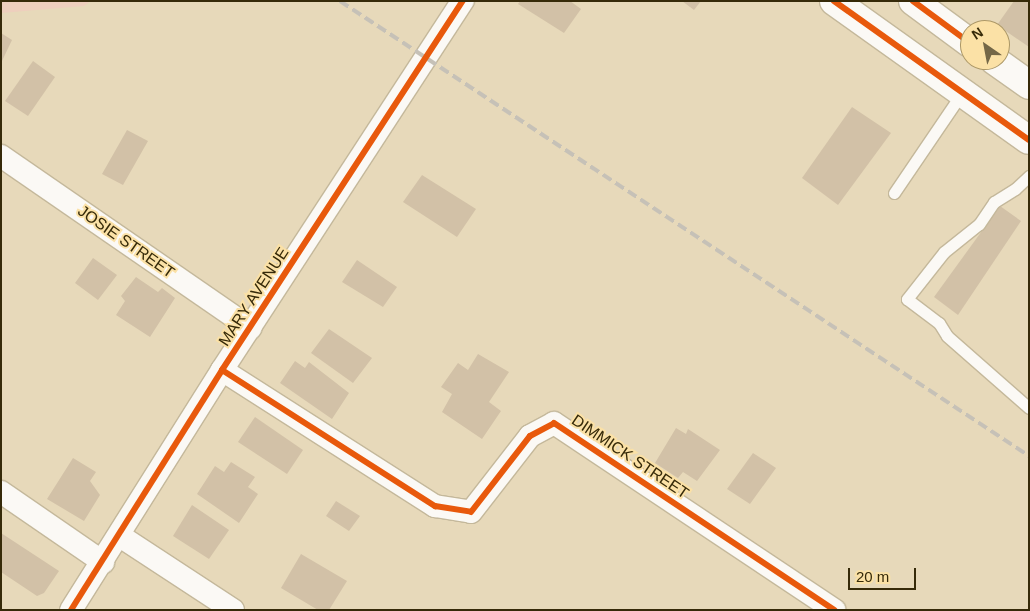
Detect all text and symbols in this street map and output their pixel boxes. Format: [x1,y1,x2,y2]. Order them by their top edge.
north arrow [960,20,1010,70]
text: N [969,24,986,43]
street label: JOSIE STREET [74,202,178,282]
street label: MARY AVENUE [215,244,293,350]
street label: DIMMICK STREET [568,411,692,503]
scale bar [850,558,918,590]
text: 20 m [856,568,889,585]

